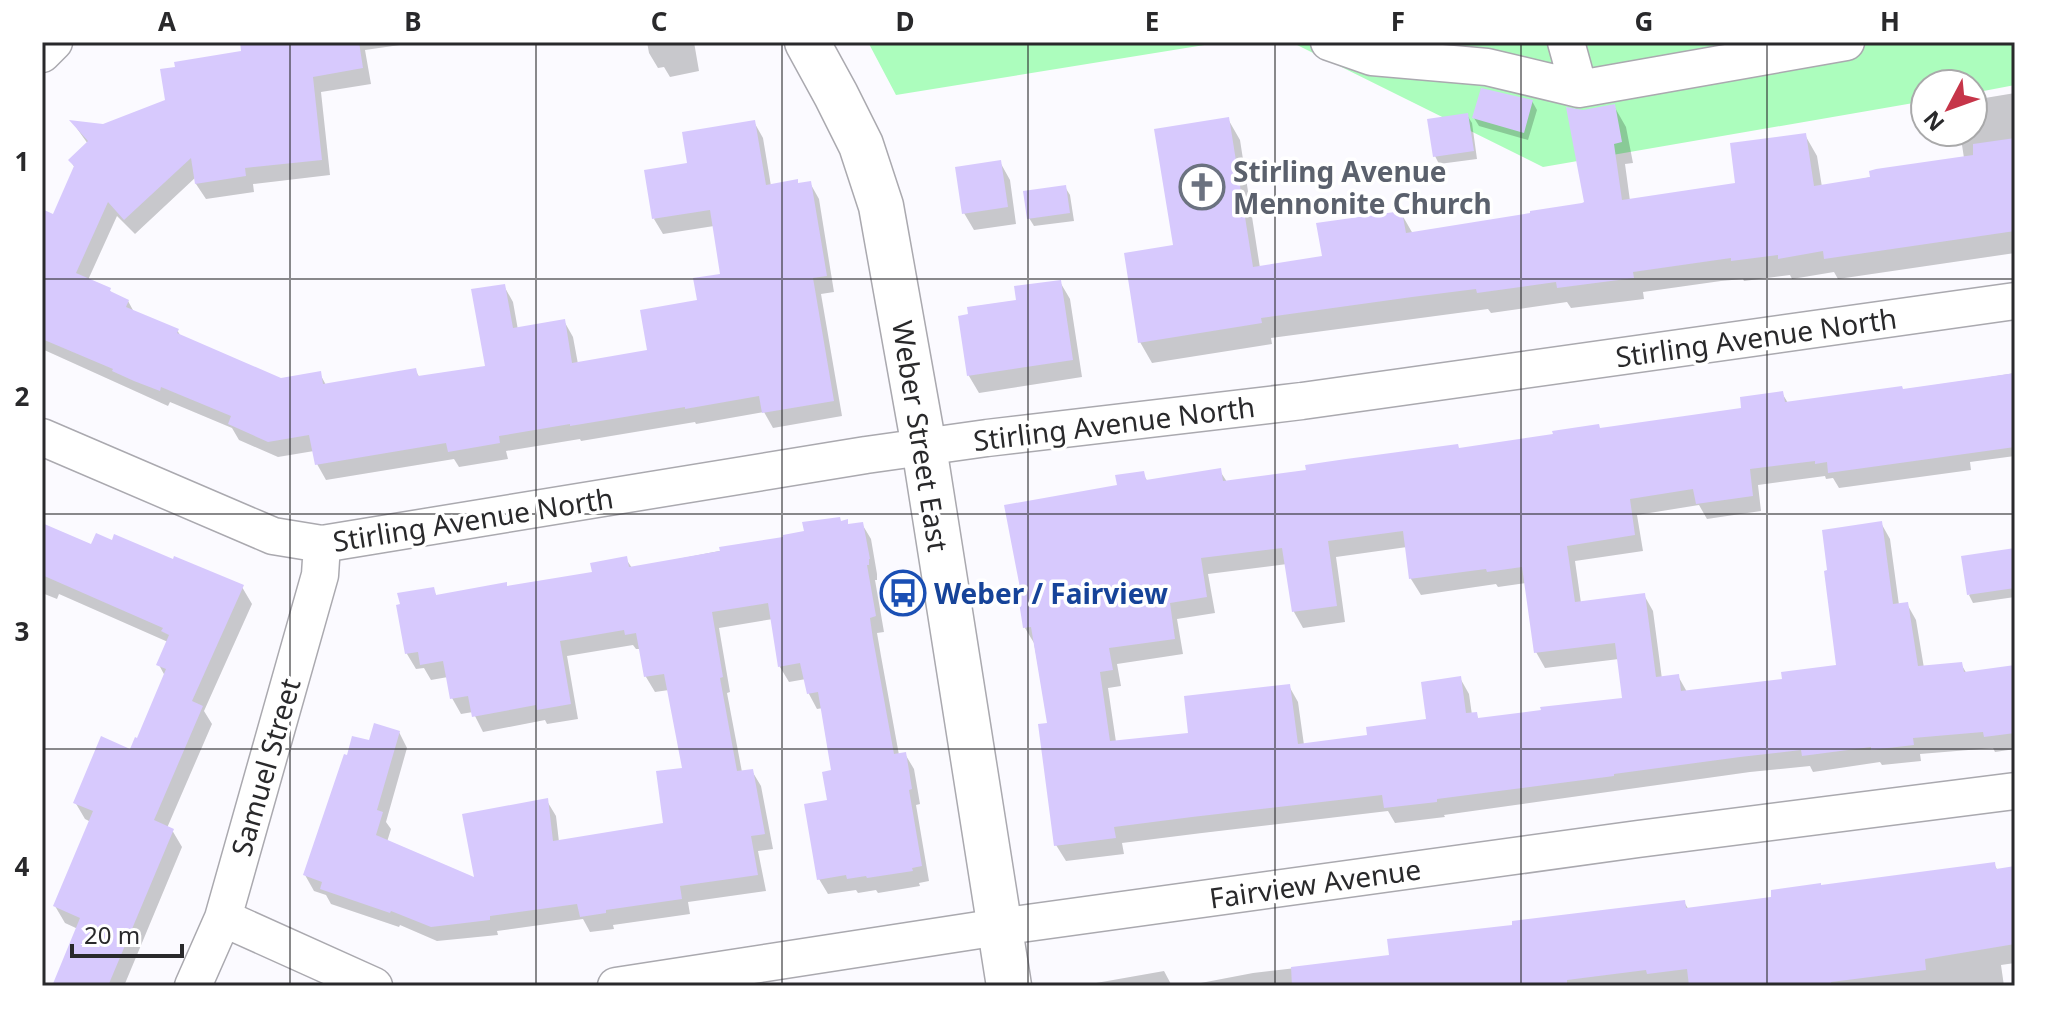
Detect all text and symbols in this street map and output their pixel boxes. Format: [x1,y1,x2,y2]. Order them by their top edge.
text: A [158,3,176,39]
text: B [404,3,422,39]
text: C [651,3,667,39]
text: D [895,3,915,39]
text: E [1145,3,1159,39]
text: F [1391,3,1405,39]
text: G [1635,3,1653,39]
text: H [1880,3,1900,39]
north arrow [1909,68,1989,148]
text: N [1916,105,1950,138]
text: 1 [15,143,29,179]
place label: Stirling Avenue Mennonite Church [1233,152,1492,222]
church icon: Stirling Avenue Mennonite Church [1178,163,1226,211]
street label: Stirling Avenue North [1613,298,1899,376]
street label: Weber Street East [884,318,958,554]
text: 2 [15,378,30,414]
street label: Stirling Avenue North [971,387,1257,459]
street label: Stirling Avenue North [330,478,616,560]
bus stop icon: Weber / Fairview [879,569,927,617]
place label: Weber / Fairview [934,574,1168,612]
text: 3 [15,613,29,649]
street label: Samuel Street [222,674,308,860]
text: 4 [15,848,30,884]
street label: Fairview Avenue [1207,849,1423,917]
scale bar [72,908,182,958]
text: 20 m [84,918,140,951]

